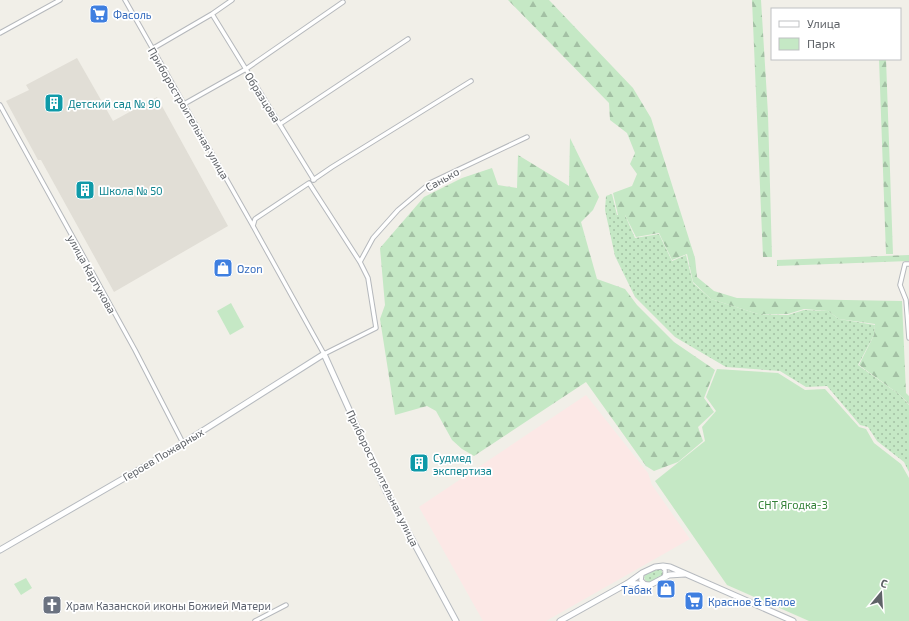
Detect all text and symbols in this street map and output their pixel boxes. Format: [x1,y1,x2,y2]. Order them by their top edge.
supermarket icon: Фасоль [88,3,110,25]
place label: Фасоль [113,8,152,21]
legend [771,8,901,60]
text: Улица [807,16,840,30]
text: Парк [807,36,836,50]
street label: Приборостроительная улица [145,45,232,182]
street label: Образцова [243,70,283,124]
building icon: Детский сад № 90 [43,92,65,114]
place label: Детский сад № 90 [68,97,161,110]
street label: Санько [423,164,461,194]
building icon: Школа № 50 [74,179,96,201]
place label: Школа № 50 [99,184,163,197]
street label: улица Картукова [64,232,119,316]
shop icon: Ozon [212,257,234,279]
place label: Ozon [237,262,263,275]
street label: Приборостроительная улица [343,408,422,549]
street label: Героев Пожарных [120,425,206,483]
place label: Судмед экспертиза [433,451,492,477]
building icon: Судмед экспертиза [408,452,430,474]
park label: СНТ Ягодка-3 [758,498,828,511]
north arrow [861,573,901,613]
text: С [879,576,890,590]
shop icon: Табак [655,578,677,600]
place label: Табак [621,583,652,596]
supermarket icon: Красное & Белое [683,590,705,612]
church icon: Храм Казанской иконы Божией Матери [41,594,63,616]
place label: Красное & Белое [708,595,796,608]
place label: Храм Казанской иконы Божией Матери [66,599,271,612]

